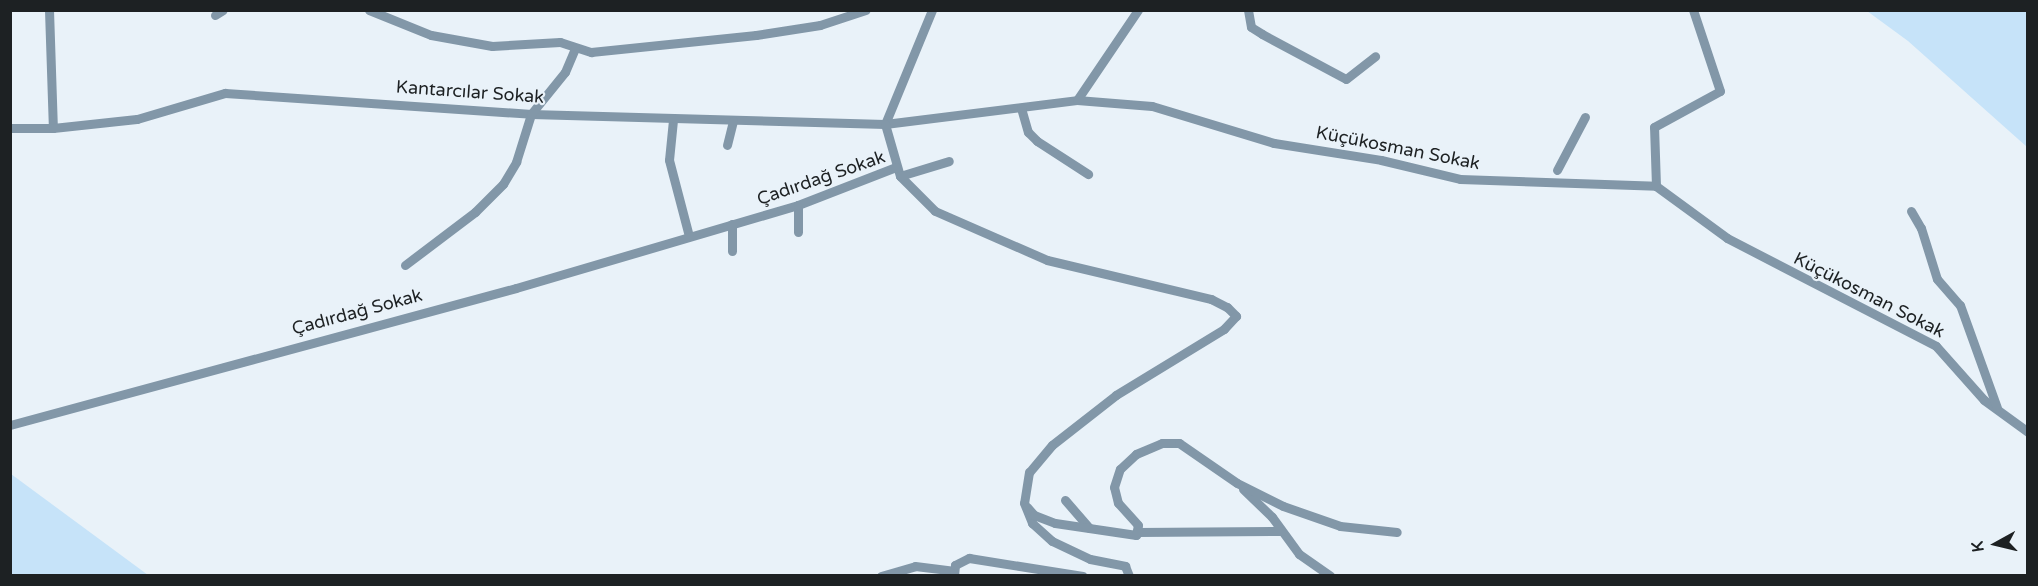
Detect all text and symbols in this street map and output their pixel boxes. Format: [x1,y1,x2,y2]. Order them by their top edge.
street label: Kantarcılar Sokak [395,76,545,108]
street label: Küçükosman Sokak [1314,121,1482,175]
street label: Çadırdağ Sokak [754,146,888,210]
street label: Küçükosman Sokak [1790,248,1948,342]
street label: Çadırdağ Sokak [289,284,425,340]
north arrow [1966,514,2026,574]
text: K [1968,540,1989,553]

